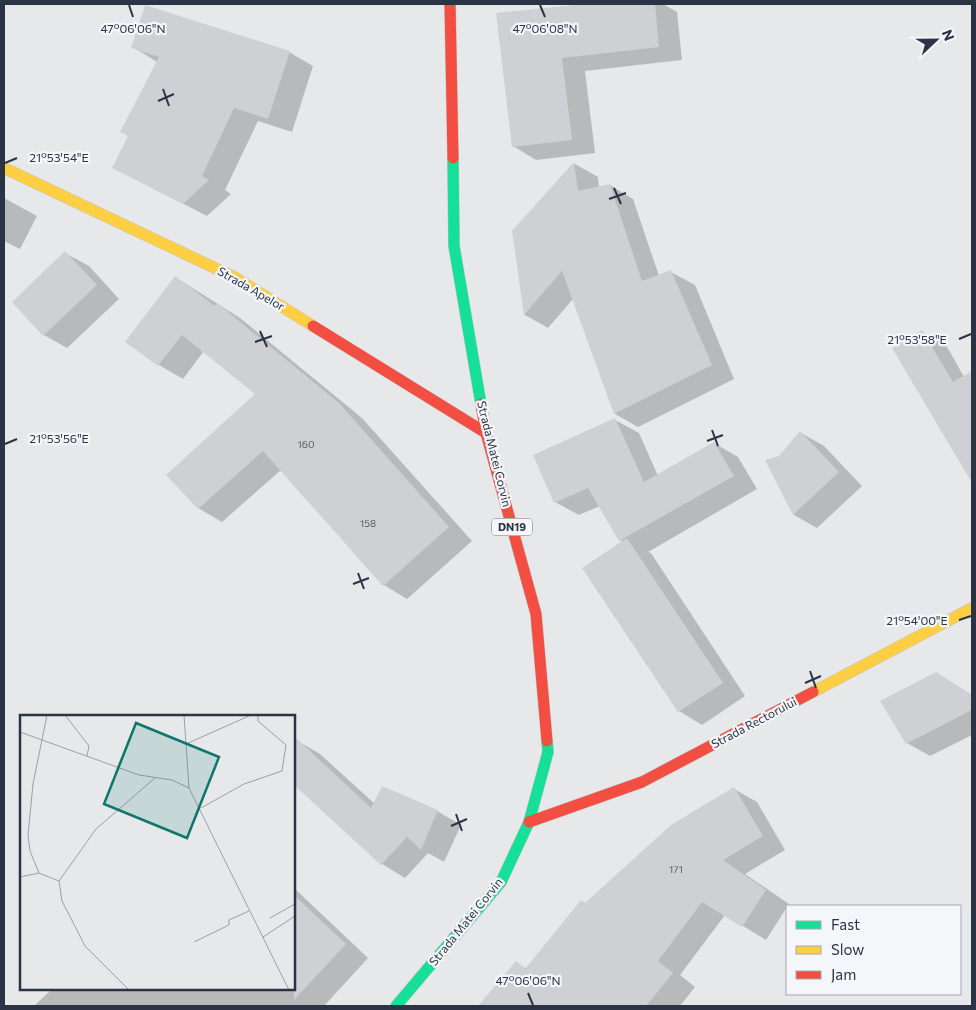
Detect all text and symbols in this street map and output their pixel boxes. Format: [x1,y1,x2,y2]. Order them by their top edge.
north arrow [911,15,961,65]
text: 47°06'06"N [100,21,166,35]
text: 47°06'08"N [512,21,578,35]
text: N [939,27,958,43]
text: 21°53'54"E [29,150,89,164]
street label: Strada Apelor [216,263,288,313]
text: 21°53'58"E [887,332,947,346]
street label: Strada Matei Corvin [475,399,515,508]
text: 21°53'56"E [29,431,89,445]
house number: 160 [298,438,314,450]
house number: 158 [360,517,376,529]
road number: DN19 [492,518,532,536]
text: 21°54'00"E [886,613,948,627]
street label: Strada Rectorului [709,694,799,750]
inset map [20,715,295,990]
house number: 171 [669,863,683,875]
street label: Strada Matei Corvin [426,875,505,968]
legend [786,905,961,995]
text: Fast [831,915,860,933]
text: Slow [831,940,864,958]
text: Jam [831,965,856,983]
text: 47°06'06"N [495,973,561,987]

